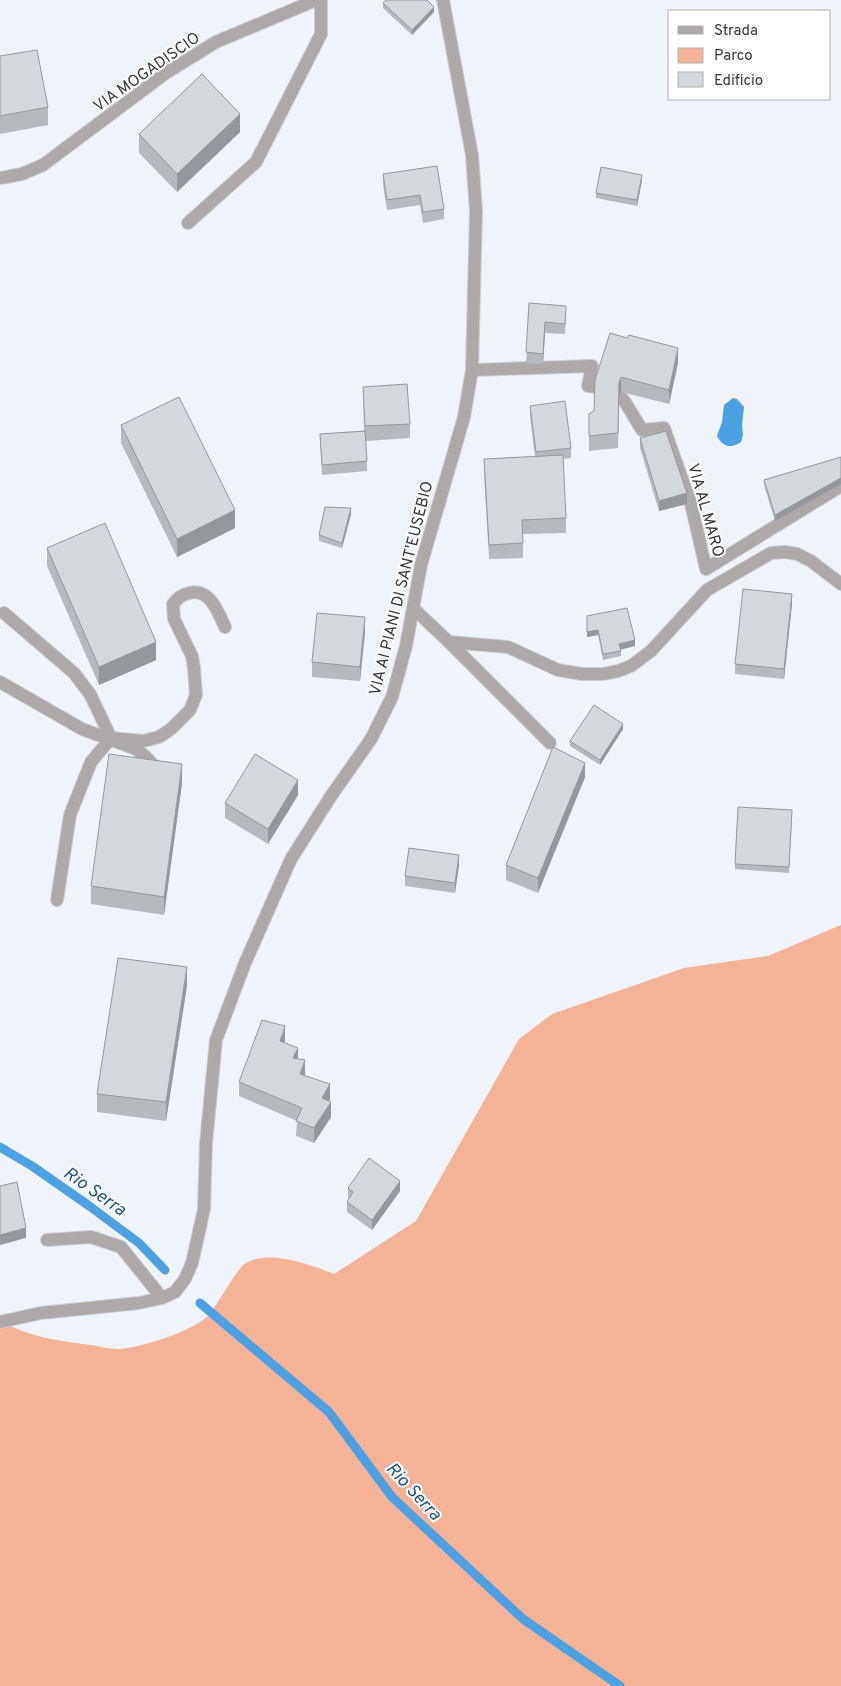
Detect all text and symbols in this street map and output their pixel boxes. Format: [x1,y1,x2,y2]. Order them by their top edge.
legend [668,10,831,100]
text: Strada [714,22,758,41]
street label: VIA MOGADISCIO [90,28,204,117]
text: Parco [714,47,753,66]
text: Edificio [714,72,763,91]
street label: VIA AL MARO [682,462,728,560]
street label: VIA AI PIANI DI SANT'EUSEBIO [366,479,438,698]
water label: Rio Serra [58,1162,131,1223]
water label: Rio Serra [380,1458,446,1526]

